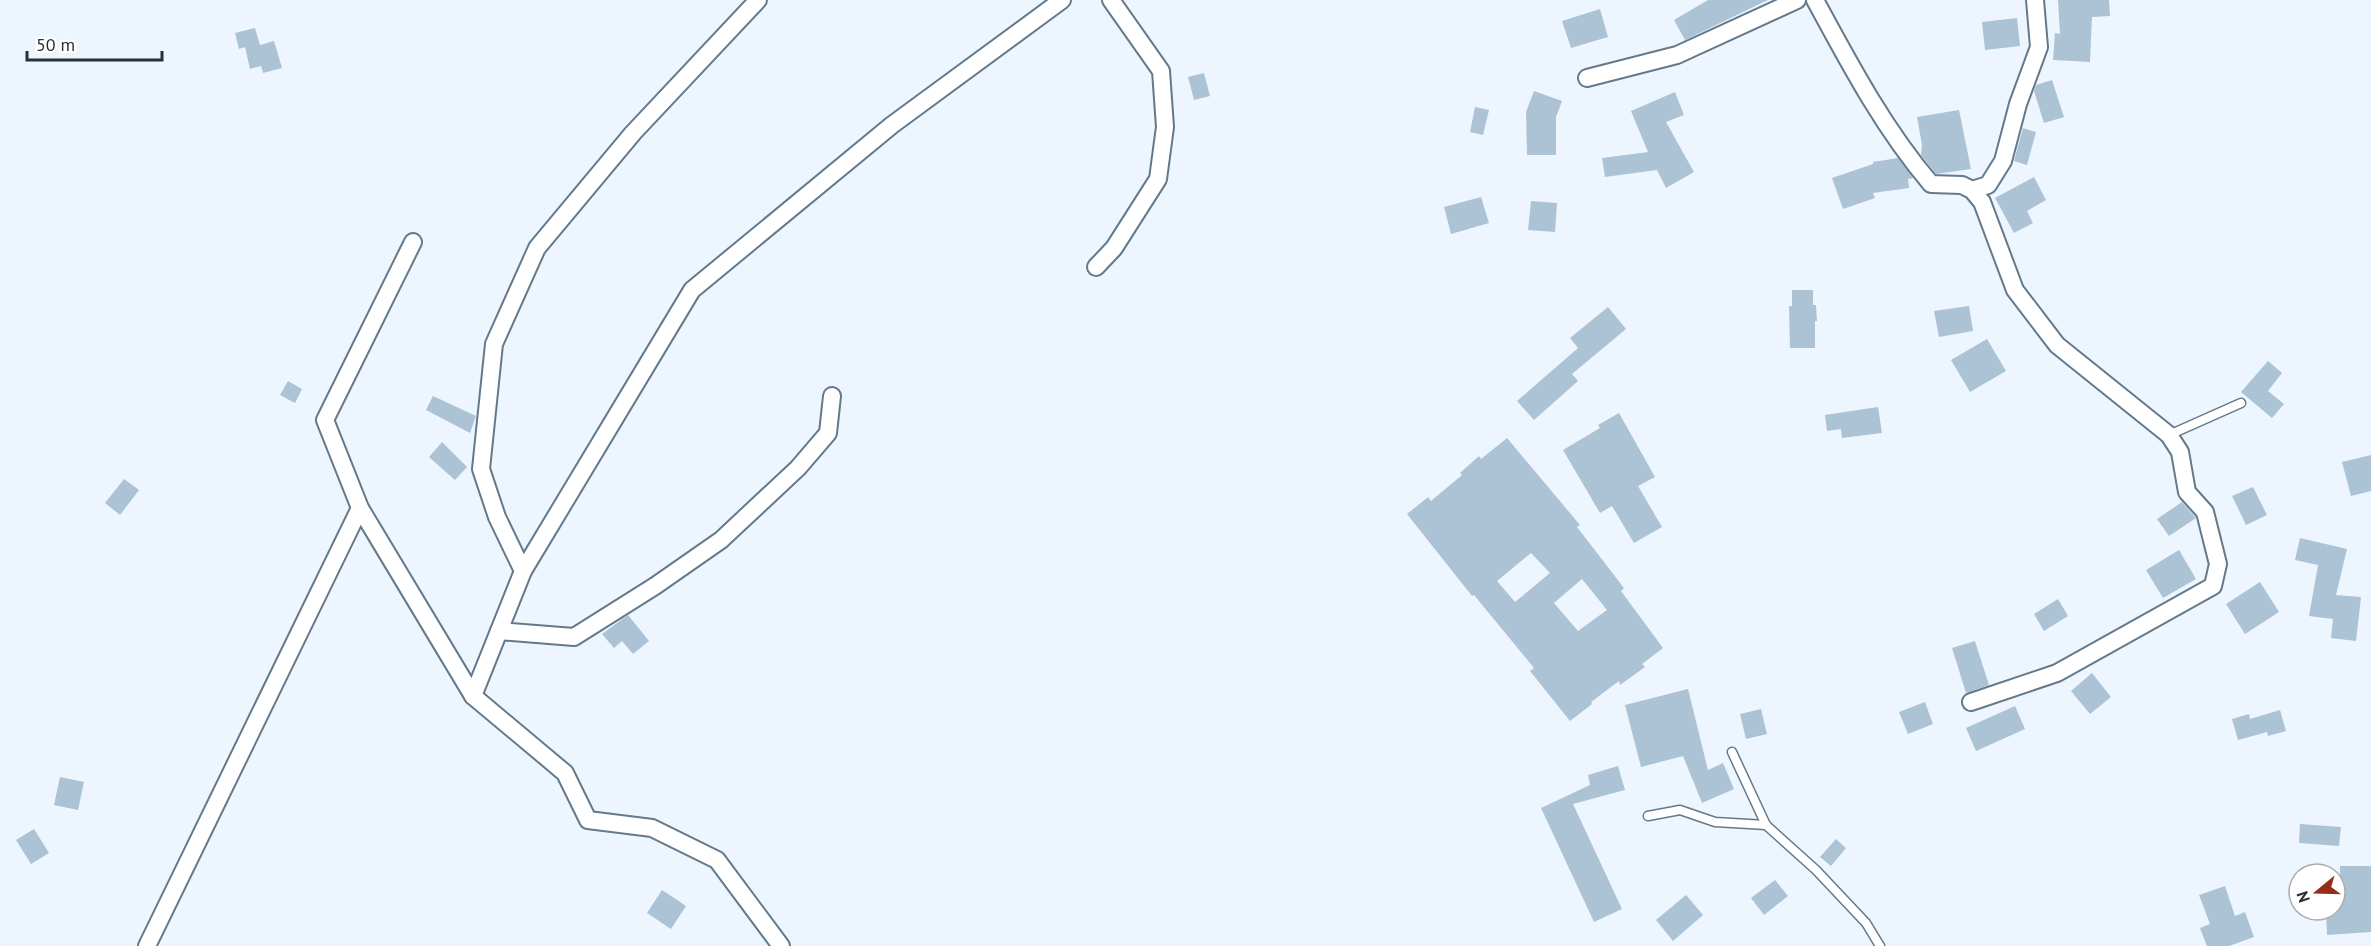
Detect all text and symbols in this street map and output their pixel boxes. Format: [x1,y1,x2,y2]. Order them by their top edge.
scale bar [27,24,162,62]
text: 50 m [36,33,75,56]
north arrow [2287,862,2347,922]
text: N [2292,889,2314,905]

